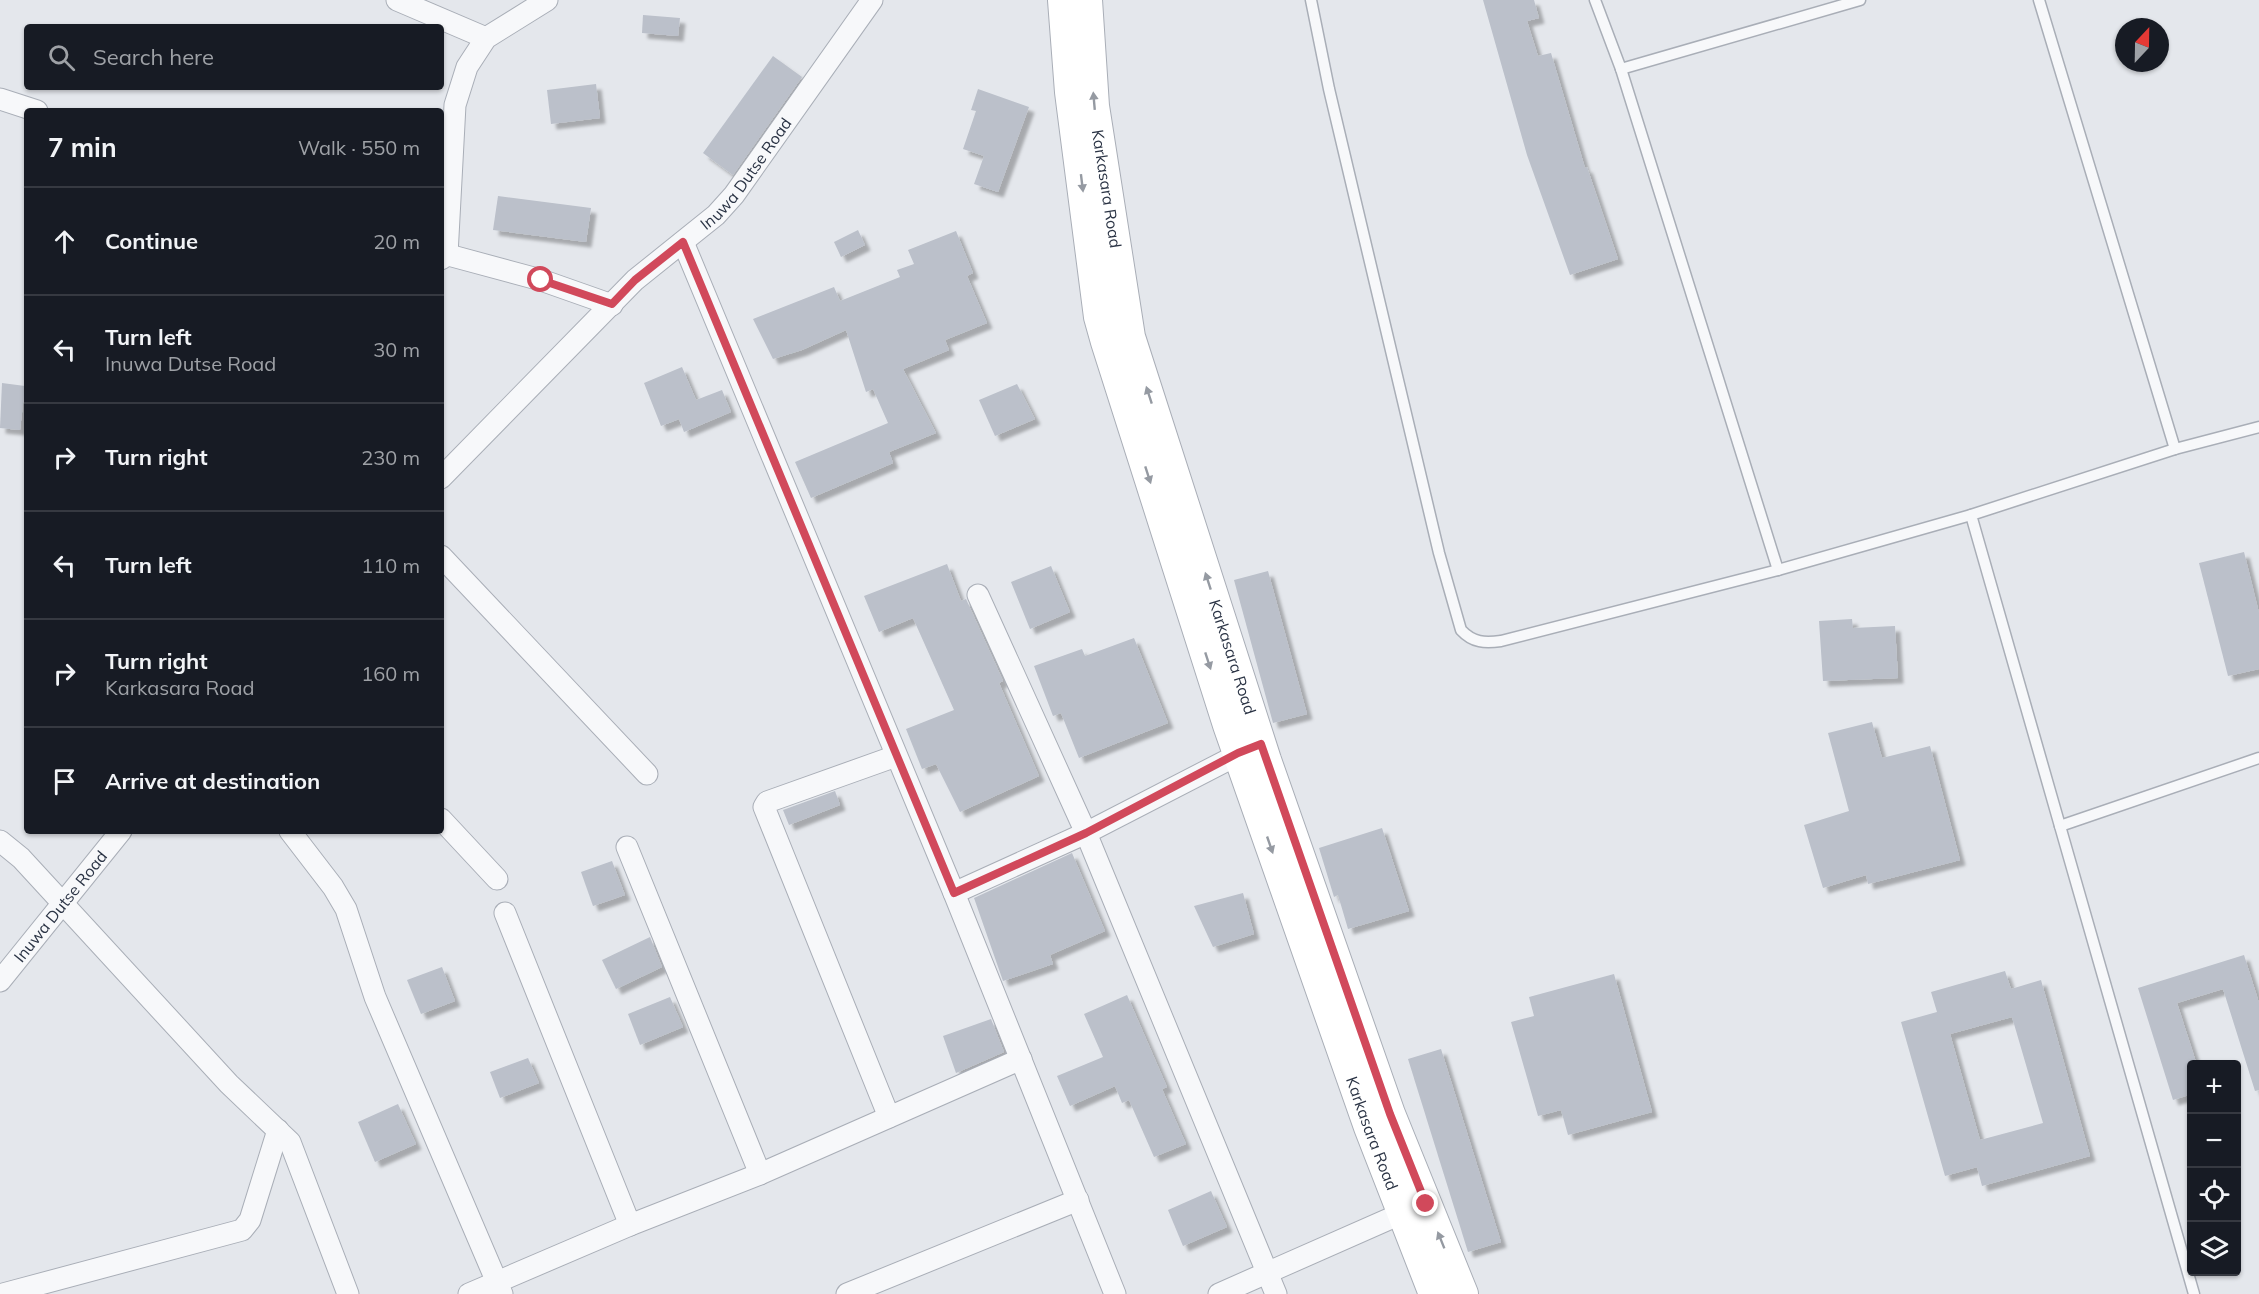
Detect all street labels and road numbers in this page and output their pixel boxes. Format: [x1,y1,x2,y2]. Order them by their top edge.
street label: Inuwa Dutse Road [696,114,796,234]
street label: Karkasara Road [1088,128,1126,249]
street label: Karkasara Road [1205,597,1261,717]
street label: Inuwa Dutse Road [9,847,111,966]
street label: Karkasara Road [1342,1074,1403,1193]

